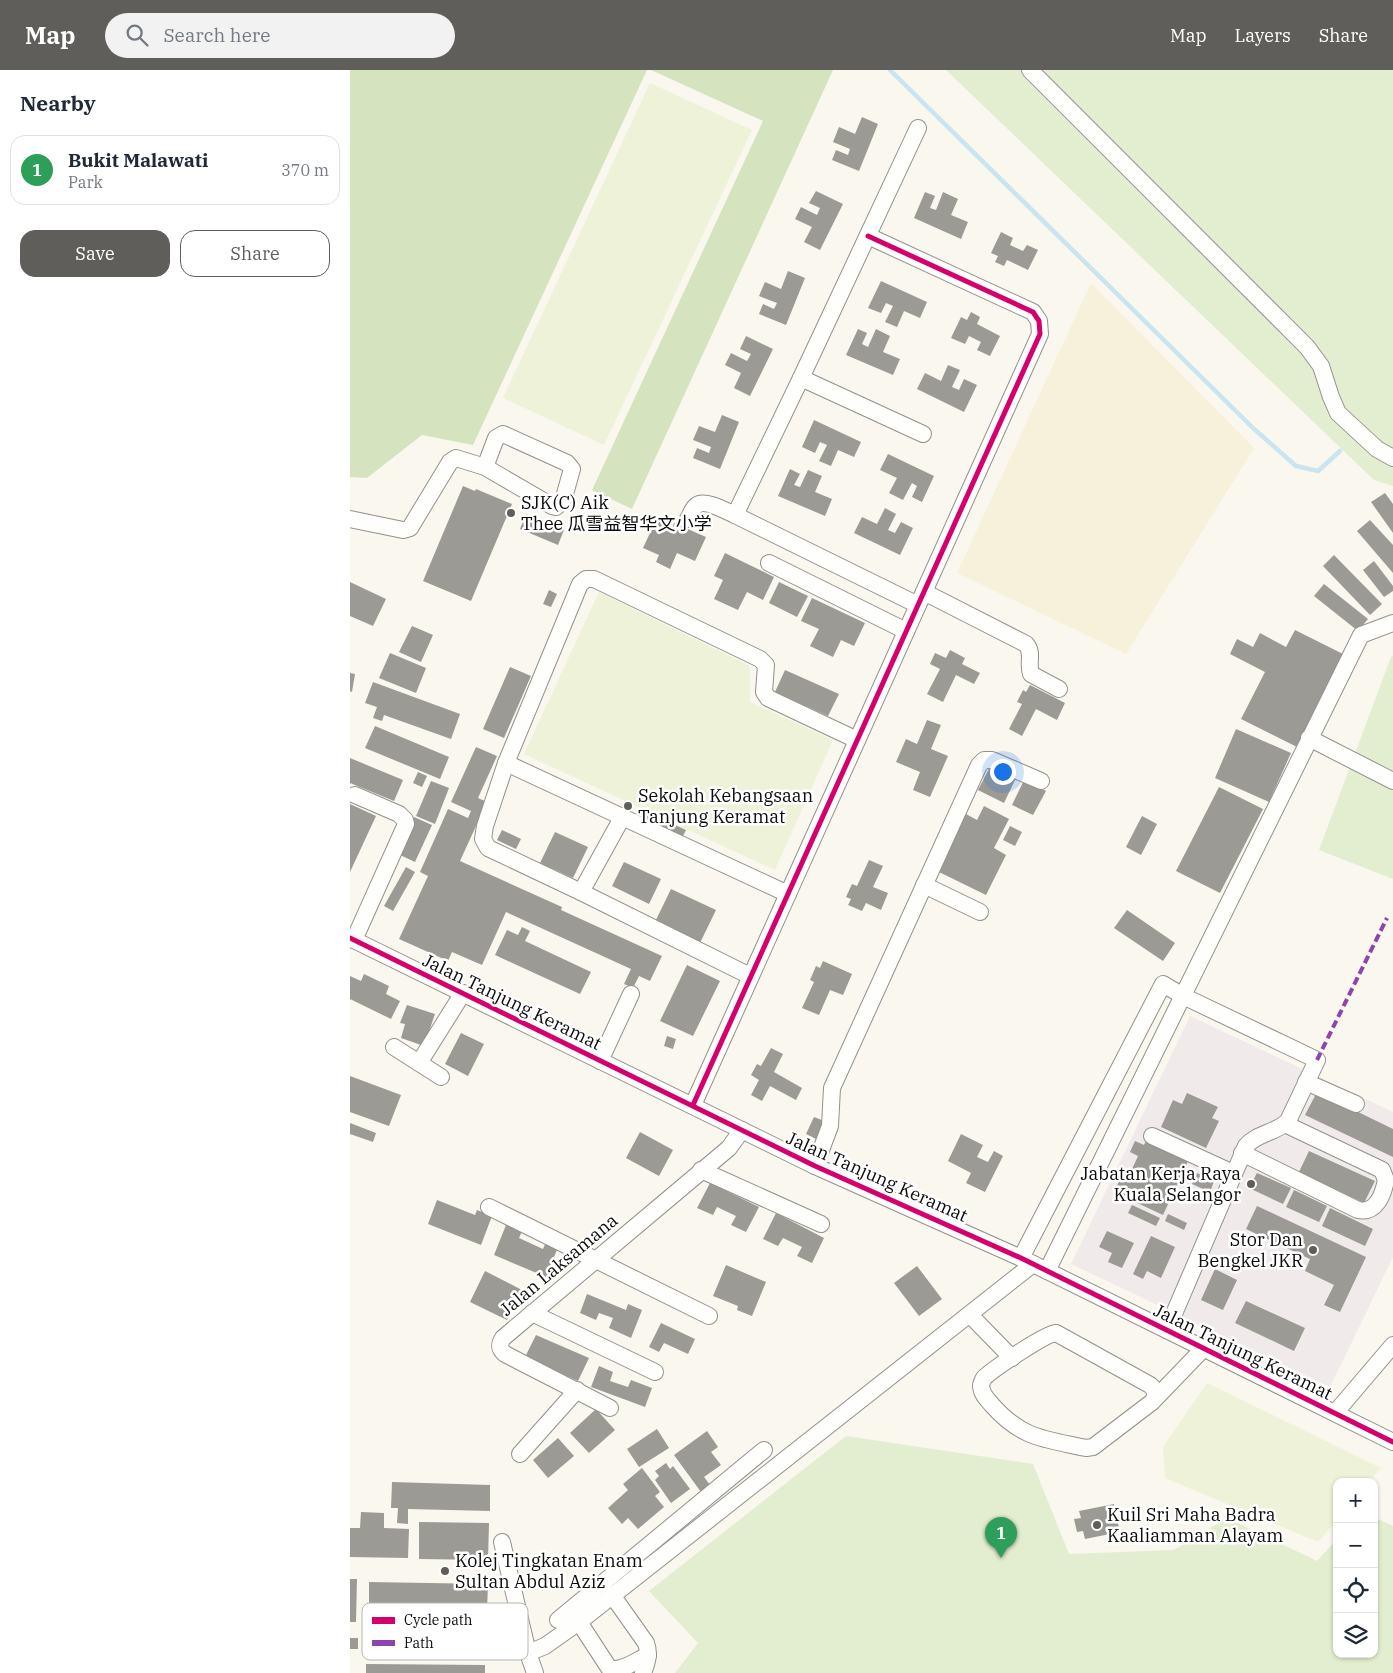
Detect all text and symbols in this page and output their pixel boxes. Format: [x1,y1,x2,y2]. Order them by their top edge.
search box [105,13,455,58]
text: Map [25,19,75,51]
icon: search [123,21,151,49]
text: Search here [163,23,270,47]
text: Map [1170,24,1207,47]
text: Layers [1235,24,1291,47]
text: Share [1319,24,1368,47]
text: Nearby [20,89,96,117]
text: Bukit Malawati [68,148,208,172]
text: 1 [32,160,42,180]
text: 370 m [281,160,329,180]
text: Park [68,172,103,192]
button: Save [20,230,170,277]
button: Share [180,230,330,277]
place label: SJK(C) Aik Thee 瓜雪益智华文小学 [521,491,711,535]
marker: SJK(C) Aik Thee 瓜雪益智华文小学 [505,507,517,519]
your location [990,759,1016,785]
place label: Sekolah Kebangsaan Tanjung Keramat [638,784,813,828]
marker: Sekolah Kebangsaan Tanjung Keramat [622,800,634,812]
street label: Jalan Tanjung Keramat [419,948,605,1055]
street label: Jalan Tanjung Keramat [783,1126,971,1227]
place label: Jabatan Kerja Raya Kuala Selangor [1080,1162,1241,1206]
marker: Jabatan Kerja Raya Kuala Selangor [1245,1178,1257,1190]
street label: Jalan Laksamana [495,1209,622,1321]
place label: Stor Dan Bengkel JKR [1197,1228,1303,1272]
marker: Stor Dan Bengkel JKR [1307,1244,1319,1256]
street label: Jalan Tanjung Keramat [1150,1298,1336,1405]
map controls [1333,1478,1378,1658]
button: + [1333,1478,1378,1523]
place label: Kuil Sri Maha Badra Kaaliamman Alayam [1107,1503,1283,1547]
pin: 1 [985,1517,1017,1558]
marker: Kuil Sri Maha Badra Kaaliamman Alayam [1091,1519,1103,1531]
button: − [1333,1523,1378,1568]
place label: Kolej Tingkatan Enam Sultan Abdul Aziz [455,1549,643,1593]
marker: Kolej Tingkatan Enam Sultan Abdul Aziz [439,1565,451,1577]
button: locate [1333,1568,1378,1613]
legend [362,1603,528,1660]
text: Cycle path [404,1611,473,1629]
button: layers [1333,1613,1378,1658]
text: Path [404,1634,434,1652]

